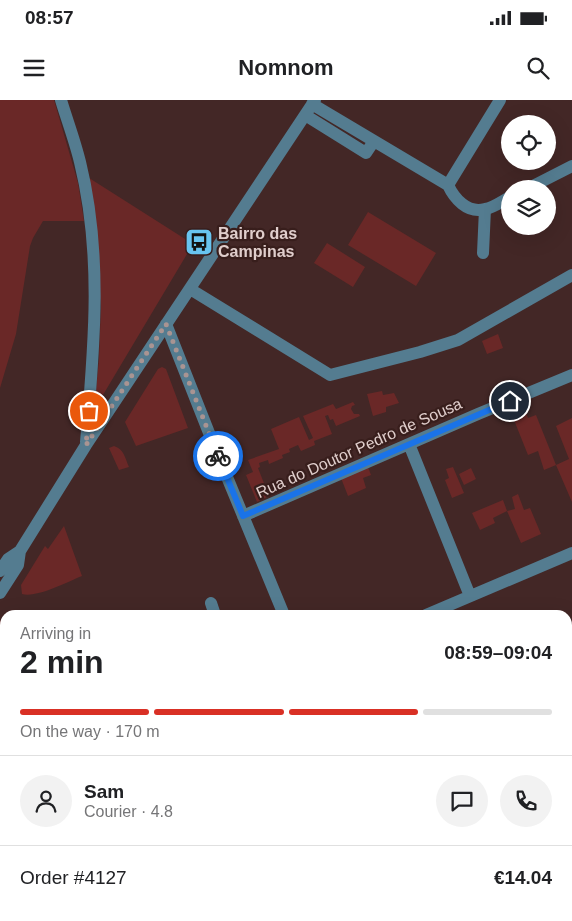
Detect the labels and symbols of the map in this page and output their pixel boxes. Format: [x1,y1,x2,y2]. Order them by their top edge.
place label: Bairro das Campinas [218,225,297,260]
bus stop icon: Bairro das Campinas [184,227,214,257]
pin [489,380,531,422]
pin [68,390,110,432]
street label: Rua do Doutor Pedro de Sousa [254,395,465,501]
courier [193,431,243,481]

